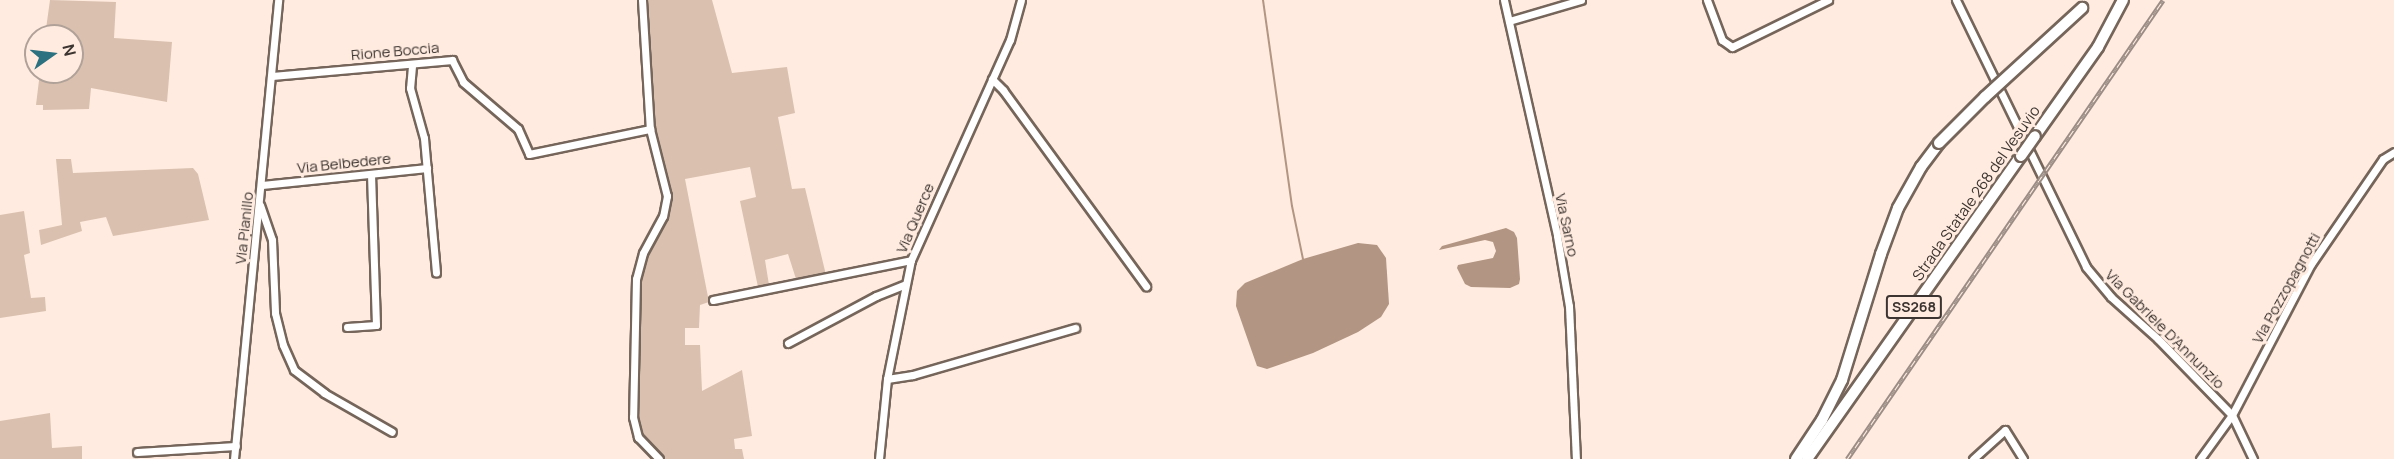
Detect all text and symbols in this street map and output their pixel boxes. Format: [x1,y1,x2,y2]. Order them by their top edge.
north arrow [24,24,84,84]
street label: Rione Boccia [350,38,440,64]
text: N [57,42,82,58]
street label: Strada Statale 268 del Vesuvio [1909,102,2043,284]
street label: Via Belbedere [296,149,392,177]
street label: Via Querce [892,180,938,256]
street label: Via Pianillo [231,191,257,265]
street label: Via Sarno [1552,192,1582,258]
street label: Via Pozzopagnotti [2248,230,2324,346]
street label: Via Gabriele D'Annunzio [2102,266,2228,392]
road number: SS268 [1886,296,1942,318]

